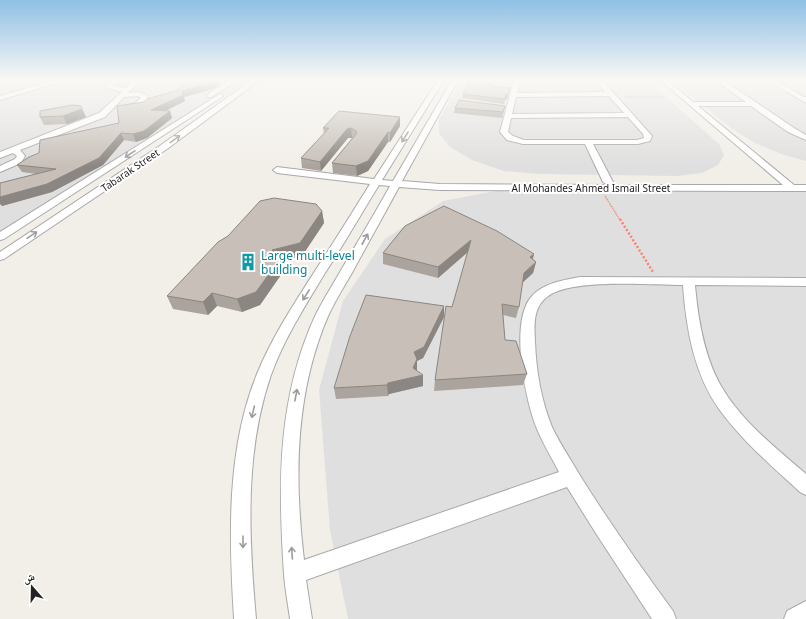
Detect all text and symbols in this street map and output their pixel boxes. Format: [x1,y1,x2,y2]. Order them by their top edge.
one-way arrow [401,131,409,142]
one-way arrow [169,135,180,143]
street label: Tabarak Street [98,145,162,195]
one-way arrow [124,151,136,159]
street label: Al Mohandes Ahmed Ismail Street [512,181,671,195]
one-way arrow [27,231,38,239]
one-way arrow [362,233,370,245]
place label: Large multi-level building [261,247,355,278]
building icon: Large multi-level building [238,252,258,272]
one-way arrow [302,289,310,301]
one-way arrow [292,389,300,402]
one-way arrow [249,406,257,419]
one-way arrow [239,535,247,548]
one-way arrow [289,547,296,560]
north arrow [12,567,52,607]
text: ش [20,568,37,587]

